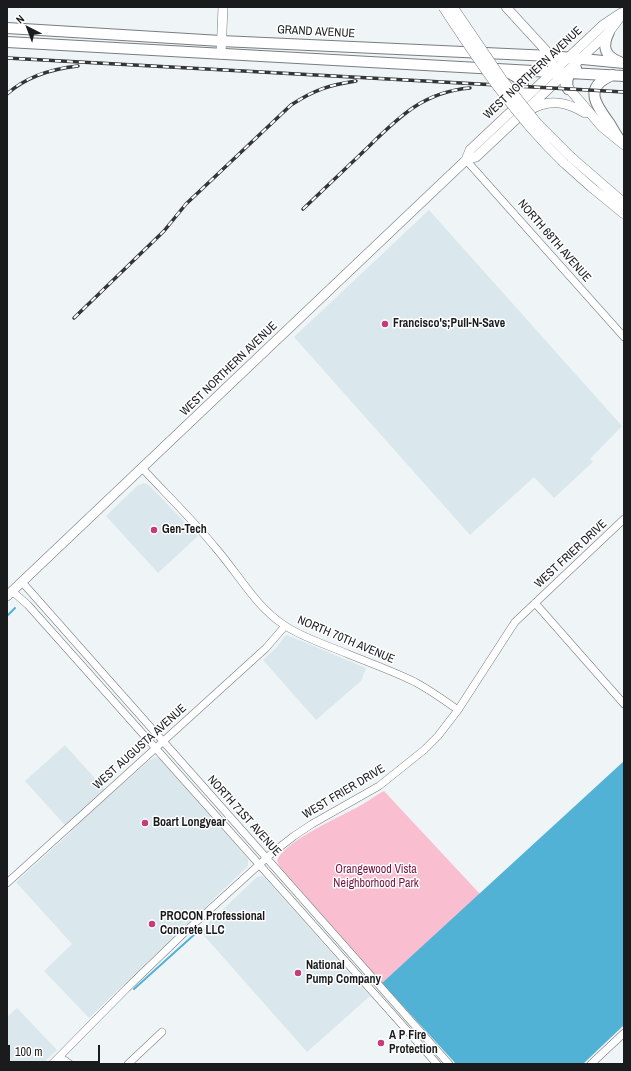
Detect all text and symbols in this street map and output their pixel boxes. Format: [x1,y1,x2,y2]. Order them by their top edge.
north arrow [8,8,48,48]
text: N [13,12,27,26]
street label: GRAND AVENUE [277,23,355,41]
street label: WEST NORTHERN AVENUE [481,24,585,122]
street label: NORTH 68TH AVENUE [514,197,594,285]
place label: Francisco's;Pull-N-Save [393,317,505,331]
street label: WEST NORTHERN AVENUE [178,319,280,419]
marker: Francisco's;Pull-N-Save [380,319,390,329]
street label: WEST FRIER DRIVE [532,517,610,591]
place label: Gen-Tech [162,523,207,537]
marker: Gen-Tech [149,525,159,535]
street label: NORTH 70TH AVENUE [295,613,397,667]
street label: WEST AUGUSTA AVENUE [90,701,190,793]
street label: WEST FRIER DRIVE [300,762,388,822]
street label: NORTH 71ST AVENUE [204,773,284,859]
place label: Boart Longyear [153,816,226,830]
marker: Boart Longyear [140,818,150,828]
park label: Orangewood Vista Neighborhood Park [333,863,419,891]
place label: PROCON Professional Concrete LLC [160,910,265,938]
marker: PROCON Professional Concrete LLC [147,919,157,929]
place label: National Pump Company [306,959,381,987]
marker: National Pump Company [293,968,303,978]
place label: A P Fire Protection [389,1029,438,1057]
scale bar [10,1037,102,1063]
marker: A P Fire Protection [376,1038,386,1048]
text: 100 m [15,1044,42,1060]

